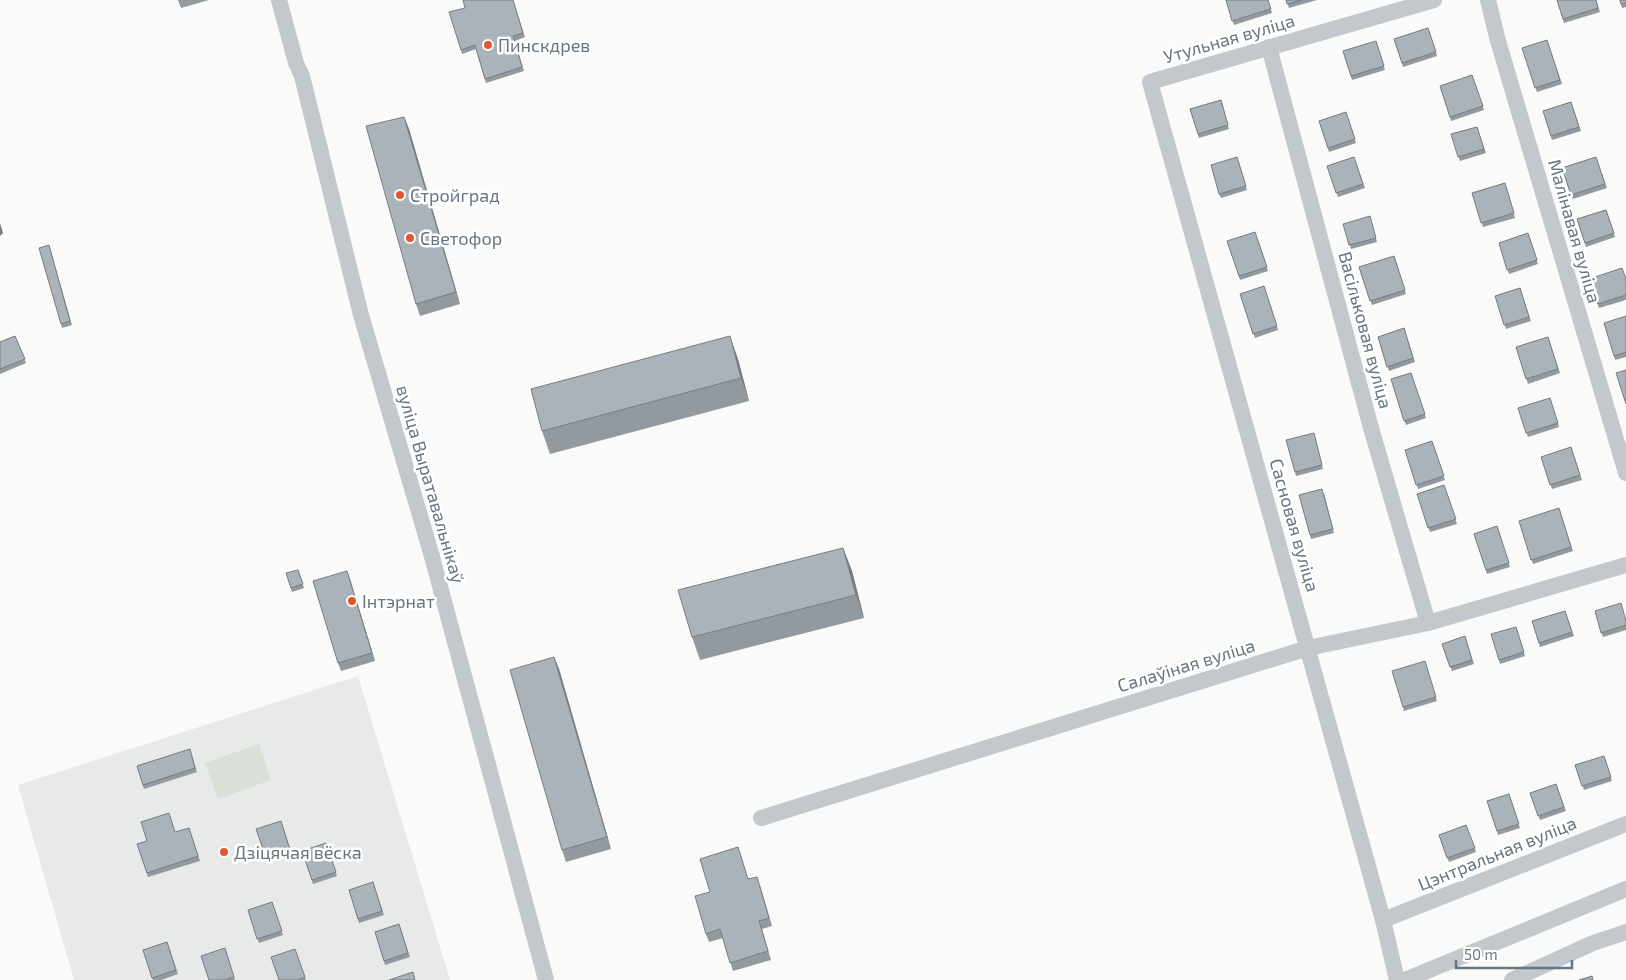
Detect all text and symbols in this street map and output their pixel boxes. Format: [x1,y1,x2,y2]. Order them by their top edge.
street label: Утульная вуліца [1161,9,1297,67]
place label: Пинскдрев [498,34,590,56]
marker: Пинскдрев [482,39,494,51]
street label: Малінавая вуліца [1544,157,1606,305]
place label: Стройград [410,184,500,206]
marker: Стройград [394,189,406,201]
place label: Светофор [420,227,502,249]
marker: Светофор [404,232,416,244]
street label: Васільковая вуліца [1334,249,1398,411]
street label: вуліца Выратавальнікаў [392,382,470,586]
street label: Сасновая вуліца [1265,456,1325,594]
place label: Інтэрнат [362,590,435,612]
marker: Інтэрнат [346,595,358,607]
street label: Салаўіная вуліца [1115,634,1257,696]
street label: Цэнтральная вуліца [1415,811,1579,895]
place label: Дзіцячая вёска [234,841,362,863]
marker: Дзіцячая вёска [218,846,230,858]
scale bar [1456,938,1572,970]
text: 50 m [1464,945,1498,963]

